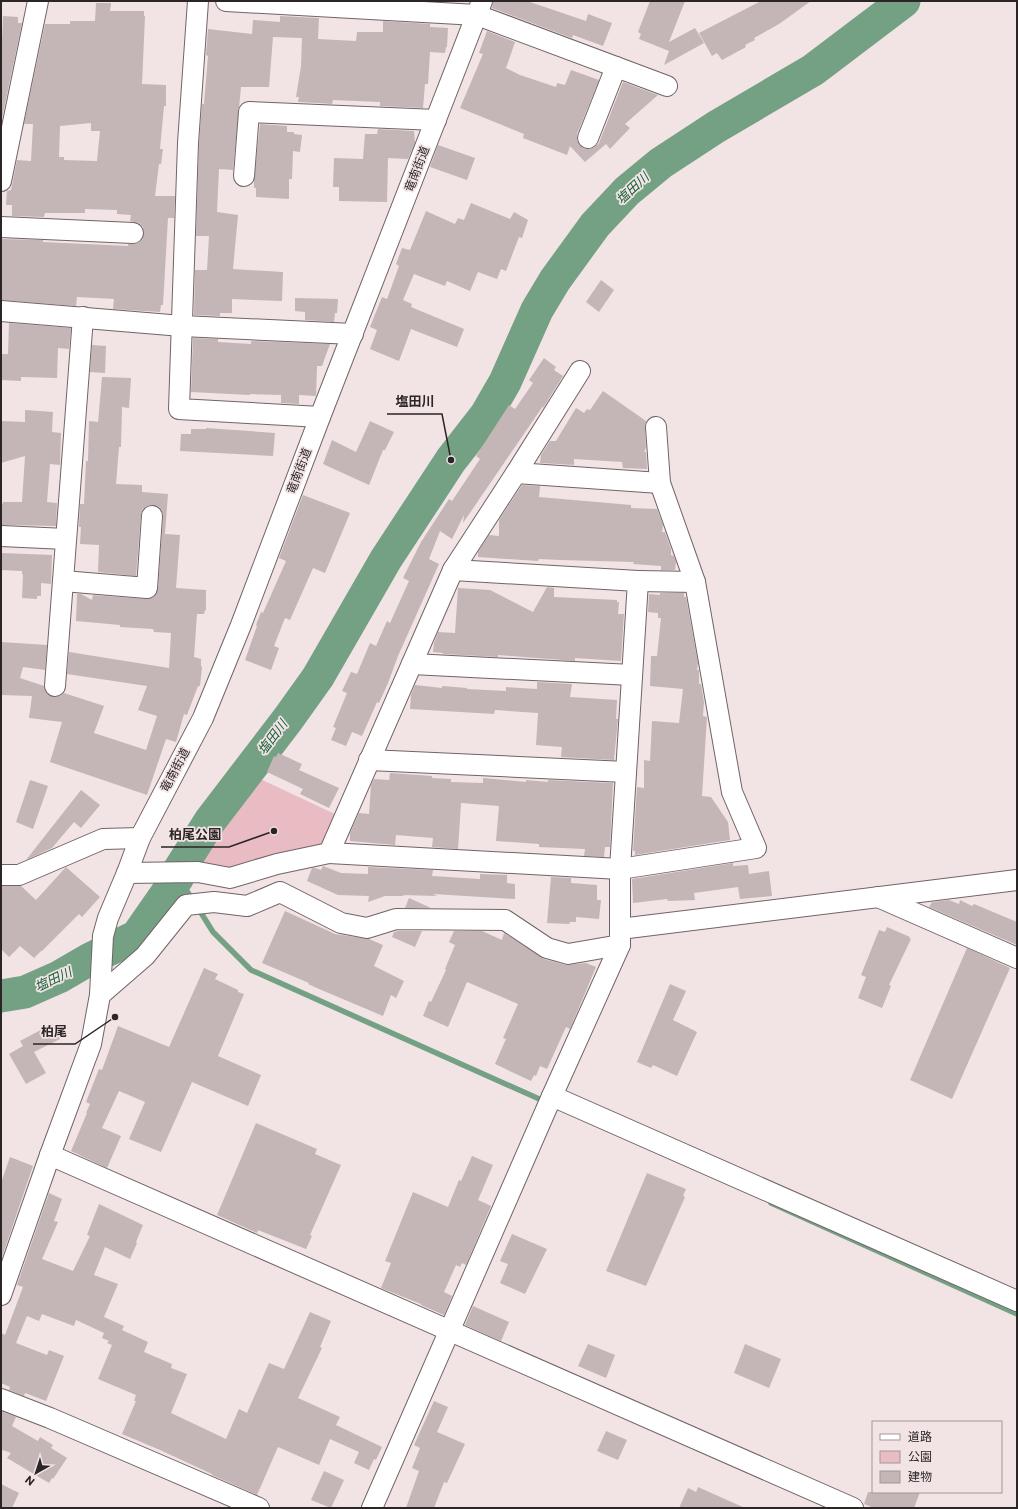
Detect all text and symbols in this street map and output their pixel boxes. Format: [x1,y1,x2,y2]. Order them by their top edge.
street label: 竜南街道 [401,144,431,194]
water label: 塩田川 [612,167,653,207]
callout: 塩田川 [387,389,442,414]
text: 塩田川 [395,393,435,409]
street label: 竜南街道 [283,446,313,496]
water label: 塩田川 [254,715,291,757]
street label: 竜南街道 [157,745,192,794]
callout: 柏尾公園 [161,822,229,847]
text: 柏尾公園 [169,826,221,842]
water label: 塩田川 [32,963,76,994]
callout: 柏尾 [33,1019,75,1044]
text: 柏尾 [41,1023,67,1039]
legend [872,1421,1002,1493]
text: 道路 [908,1429,932,1443]
text: 公園 [908,1449,932,1463]
north arrow [16,1453,56,1493]
text: 建物 [908,1469,932,1483]
text: N [22,1474,37,1489]

